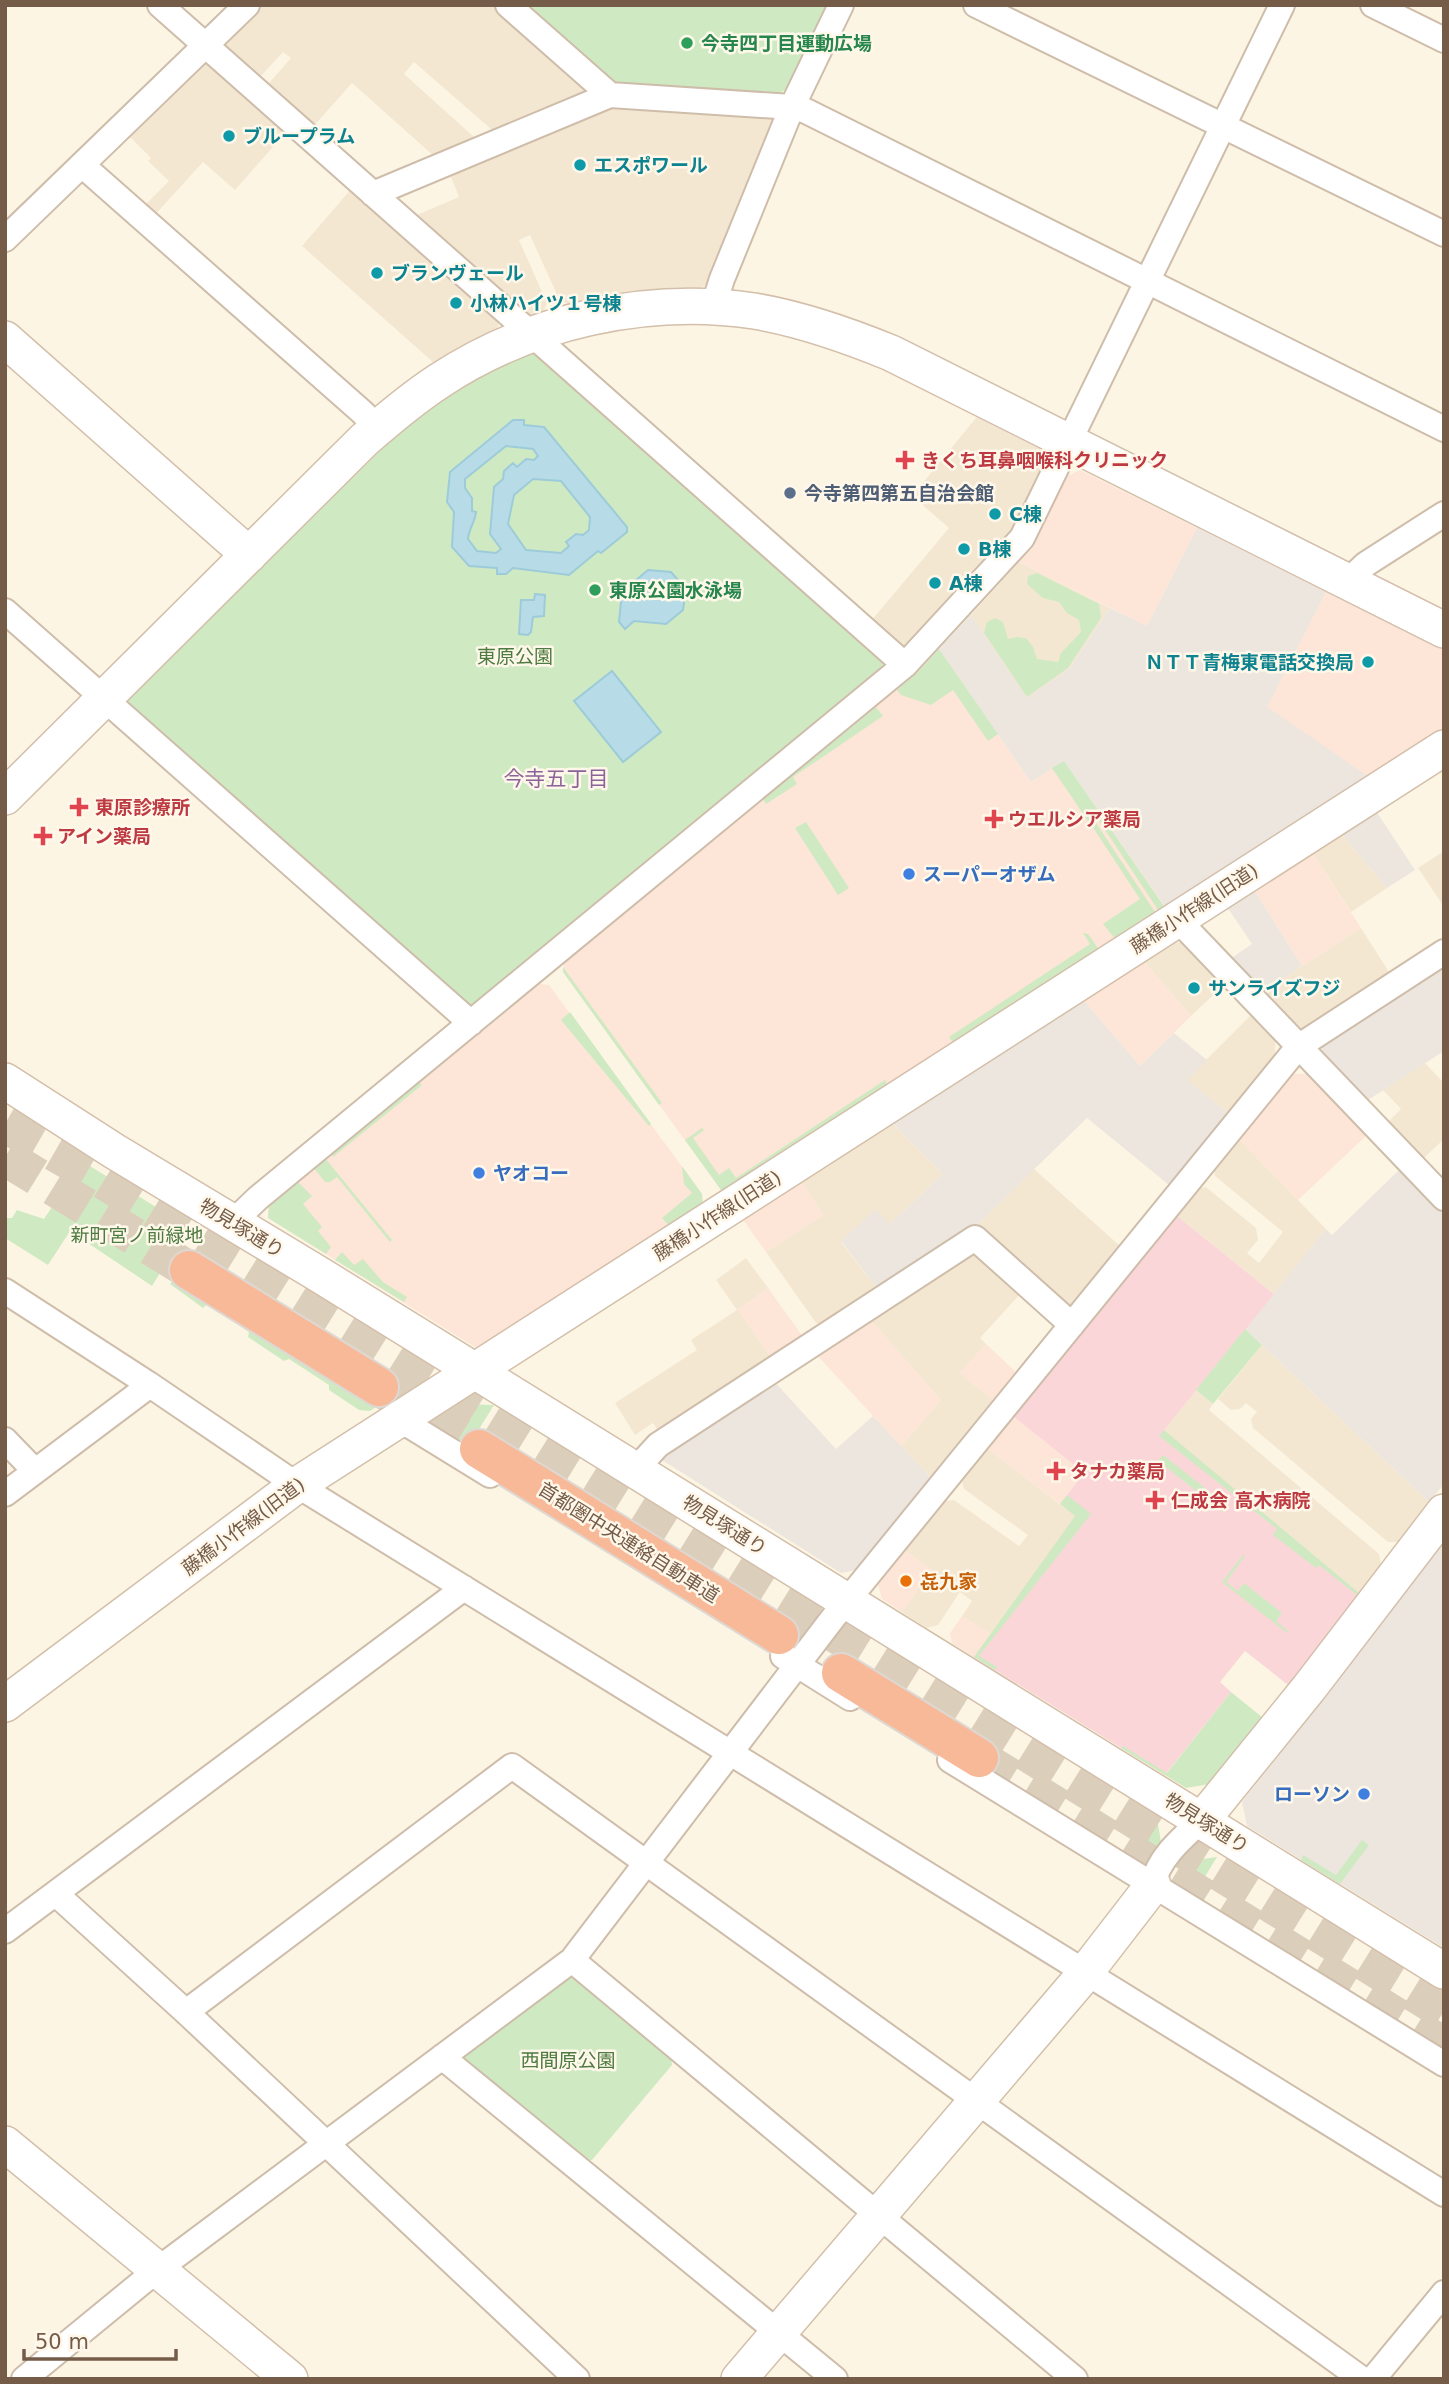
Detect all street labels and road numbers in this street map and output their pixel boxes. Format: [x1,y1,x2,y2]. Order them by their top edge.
street label: 藤橋小作線(旧道) [1126,859,1262,957]
street label: 藤橋小作線(旧道) [649,1166,785,1264]
street label: 物見塚通り [196,1194,288,1262]
street label: 藤橋小作線(旧道) [177,1473,309,1579]
street label: 首都圏中央連絡自動車道 [535,1477,723,1607]
street label: 物見塚通り [679,1490,771,1560]
street label: 物見塚通り [1161,1788,1253,1858]

